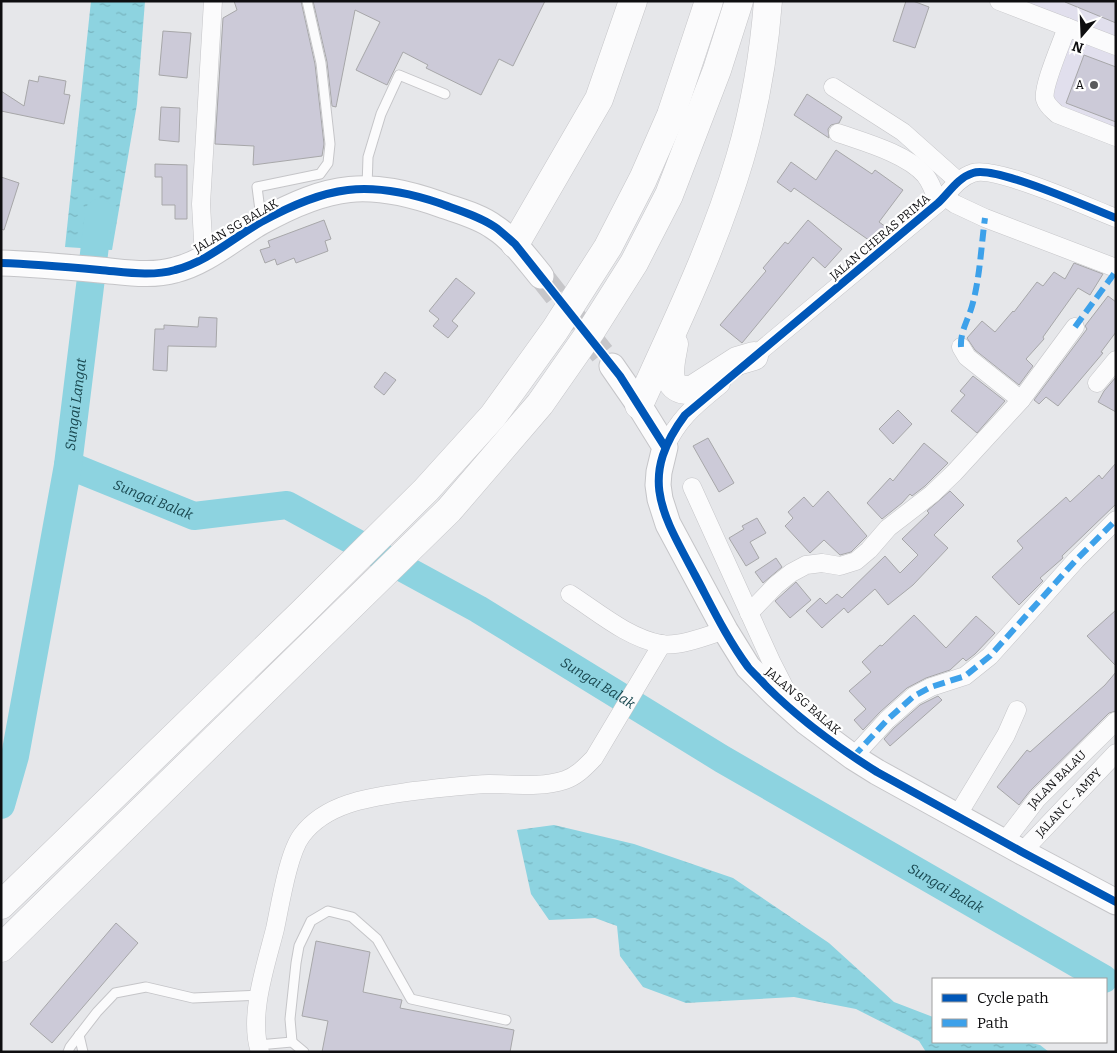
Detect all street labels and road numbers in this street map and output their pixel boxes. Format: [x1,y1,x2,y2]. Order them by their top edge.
street label: JALAN CHERAS PRIMA [826,191,933,284]
street label: JALAN SG BALAK [191,196,281,256]
street label: JALAN SG BALAK [762,664,844,738]
street label: JALAN BALAU [1024,748,1089,812]
street label: JALAN C - AMPY [1032,765,1105,841]

